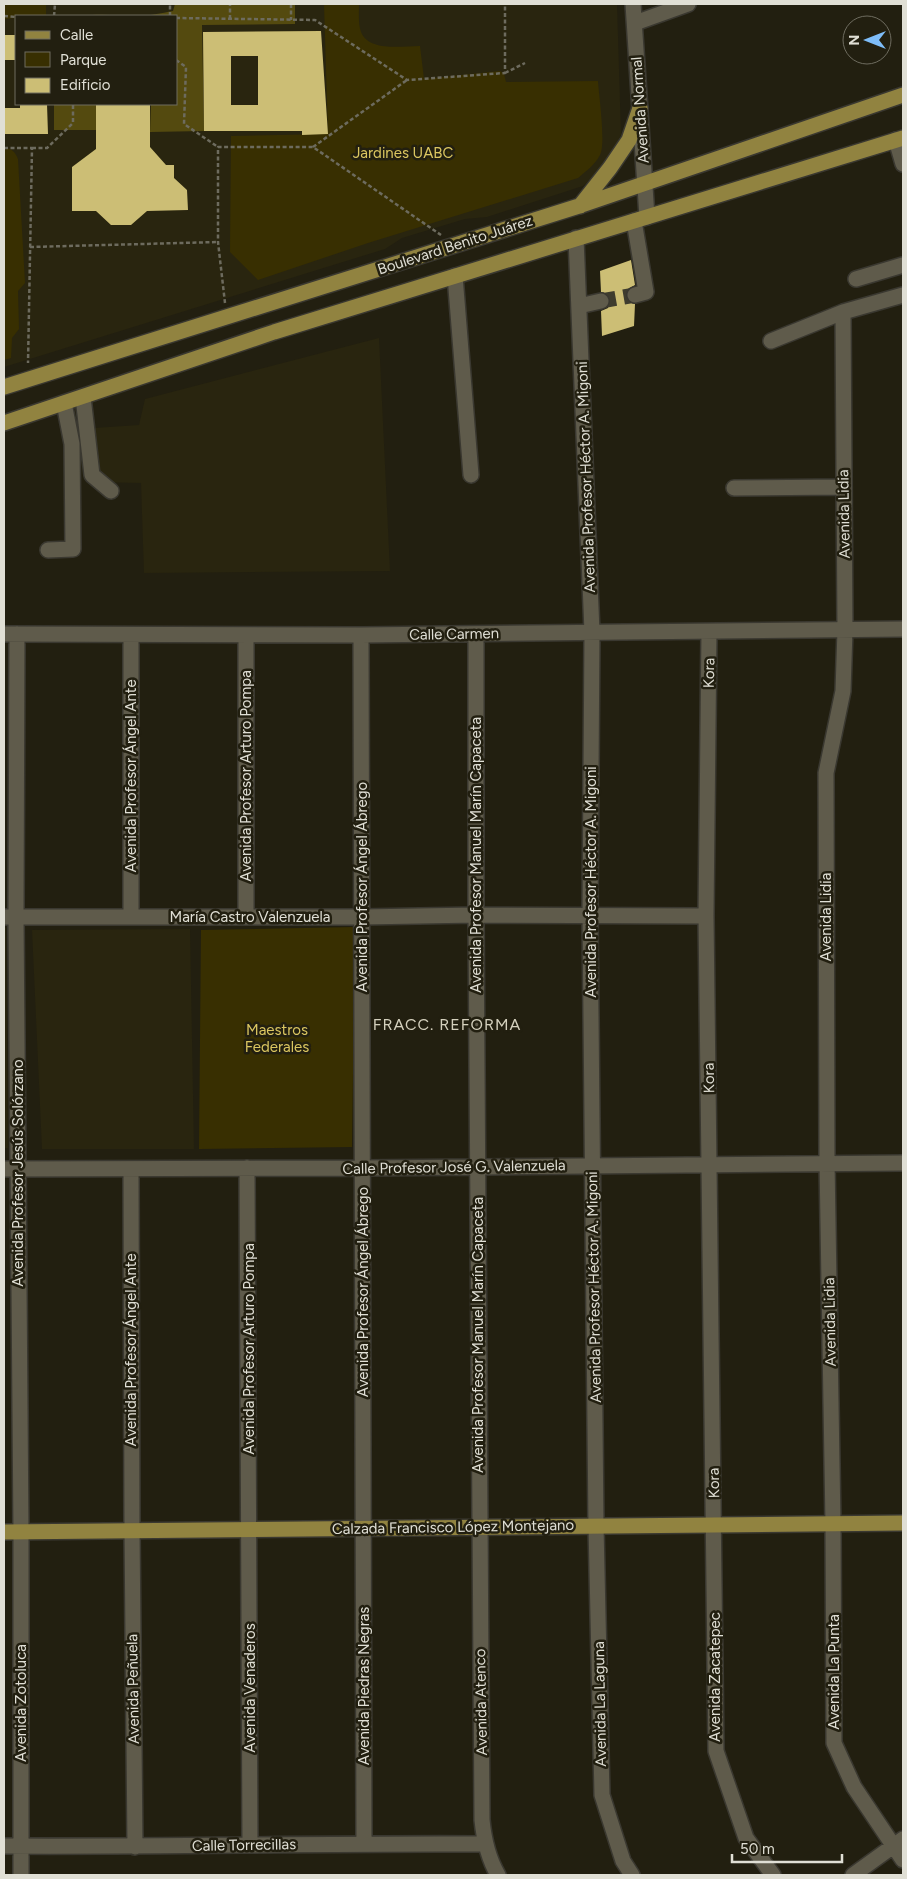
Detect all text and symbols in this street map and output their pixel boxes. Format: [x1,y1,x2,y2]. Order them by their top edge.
legend [15,15,178,105]
north arrow [842,15,892,65]
text: Calle [60,26,93,44]
text: N [846,35,863,45]
text: Parque [60,51,107,69]
street label: Avenida Normal [627,56,653,164]
text: Edificio [60,76,111,94]
park label: Jardines UABC [353,144,454,162]
street label: Boulevard Benito Juárez [375,211,535,279]
street label: Avenida Profesor Héctor A. Migoni [573,361,599,593]
street label: Avenida Lidia [834,469,854,559]
street label: Calle Carmen [409,624,499,644]
street label: Kora [700,658,718,688]
street label: Avenida Profesor Arturo Pompa [237,670,255,882]
street label: Avenida Profesor Ángel Ante [122,679,140,873]
street label: Avenida Profesor Manuel Marín Capaceta [467,717,485,993]
street label: Avenida Profesor Héctor A. Migoni [582,766,600,998]
street label: Avenida Profesor Ángel Ábrego [353,781,371,992]
street label: Avenida Lidia [817,873,835,962]
street label: María Castro Valenzuela [169,908,331,926]
district label: FRACC. REFORMA [373,1015,521,1034]
park label: Maestros Federales [245,1021,309,1056]
street label: Avenida Profesor Jesús Solórzano [9,1059,27,1287]
street label: Kora [700,1063,718,1093]
street label: Calle Profesor José G. Valenzuela [342,1156,566,1178]
street label: Avenida Profesor Héctor A. Migoni [583,1171,605,1403]
street label: Avenida Profesor Ángel Ábrego [354,1186,372,1397]
street label: Avenida Profesor Manuel Marín Capaceta [469,1197,487,1473]
street label: Avenida Profesor Arturo Pompa [240,1243,258,1455]
street label: Avenida Profesor Ángel Ante [122,1253,140,1447]
street label: Avenida Lidia [820,1277,840,1367]
street label: Kora [705,1468,723,1498]
street label: Calzada Francisco López Montejano [332,1516,574,1538]
street label: Avenida Piedras Negras [355,1607,373,1765]
street label: Avenida Zacatepec [706,1612,724,1742]
street label: Avenida La Punta [825,1614,843,1730]
street label: Avenida Venaderos [241,1623,259,1753]
street label: Avenida Peñuela [123,1634,143,1744]
street label: Avenida La Laguna [590,1641,610,1767]
street label: Avenida Zotoluca [12,1644,30,1762]
street label: Avenida Atenco [471,1648,491,1756]
scale bar [732,1832,842,1864]
street label: Calle Torrecillas [192,1835,296,1855]
text: 50 m [740,1840,775,1858]

